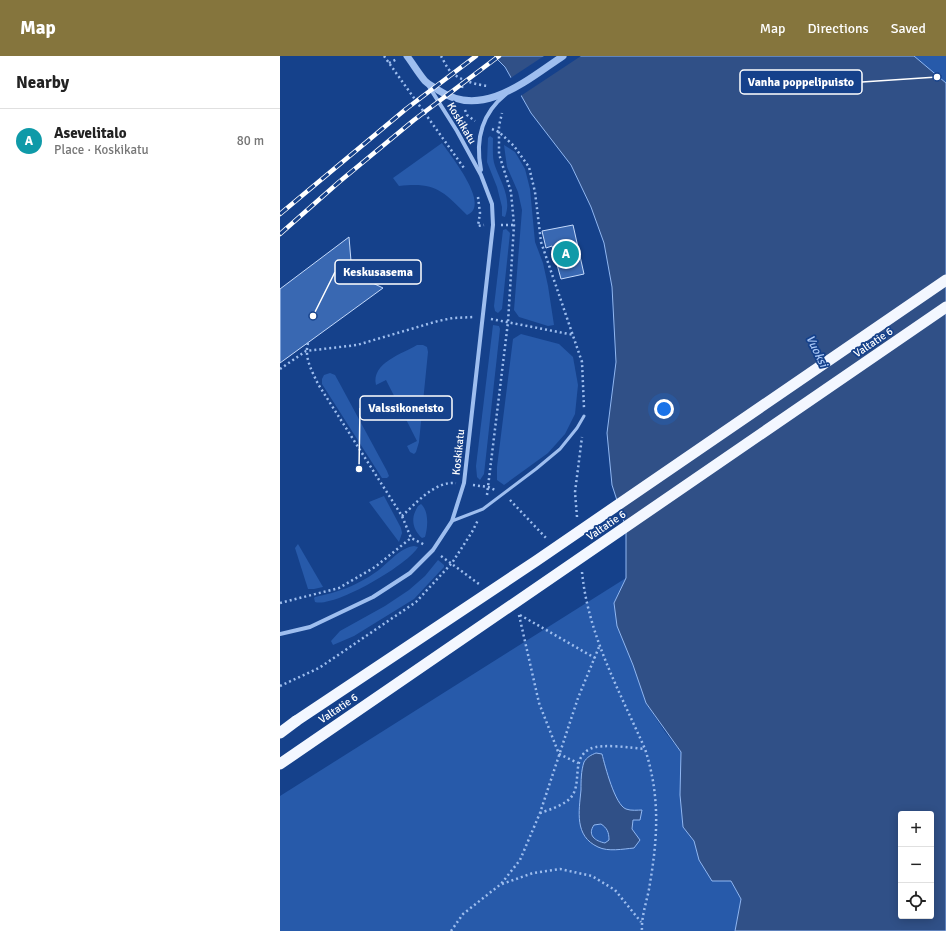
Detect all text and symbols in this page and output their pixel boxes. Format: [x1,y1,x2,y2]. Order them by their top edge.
text: Map [20,16,56,40]
text: Map [760,20,786,37]
text: Directions [808,20,869,37]
text: Saved [891,20,926,37]
callout: Vanha poppelipuisto [740,70,862,94]
text: Nearby [16,72,69,93]
text: Vanha poppelipuisto [748,75,854,90]
street label: Koskikatu [444,100,479,146]
text: Asevelitalo [54,124,127,142]
text: A [25,133,33,149]
text: 80 m [237,133,264,149]
text: Place · Koskikatu [54,142,149,158]
pin: A [553,239,579,269]
callout: Keskusasema [335,260,421,284]
text: Keskusasema [343,265,413,280]
street label: Valtatie 6 [851,325,895,360]
water label: Vuoksi [802,333,831,371]
callout: Valssikoneisto [360,396,452,420]
your location [654,399,674,419]
text: Valssikoneisto [368,401,444,416]
street label: Koskikatu [450,428,467,476]
street label: Valtatie 6 [584,508,628,543]
street label: Valtatie 6 [316,691,360,726]
map controls [898,811,934,919]
button: + [898,811,934,847]
button: − [898,847,934,883]
button: locate [898,883,934,919]

